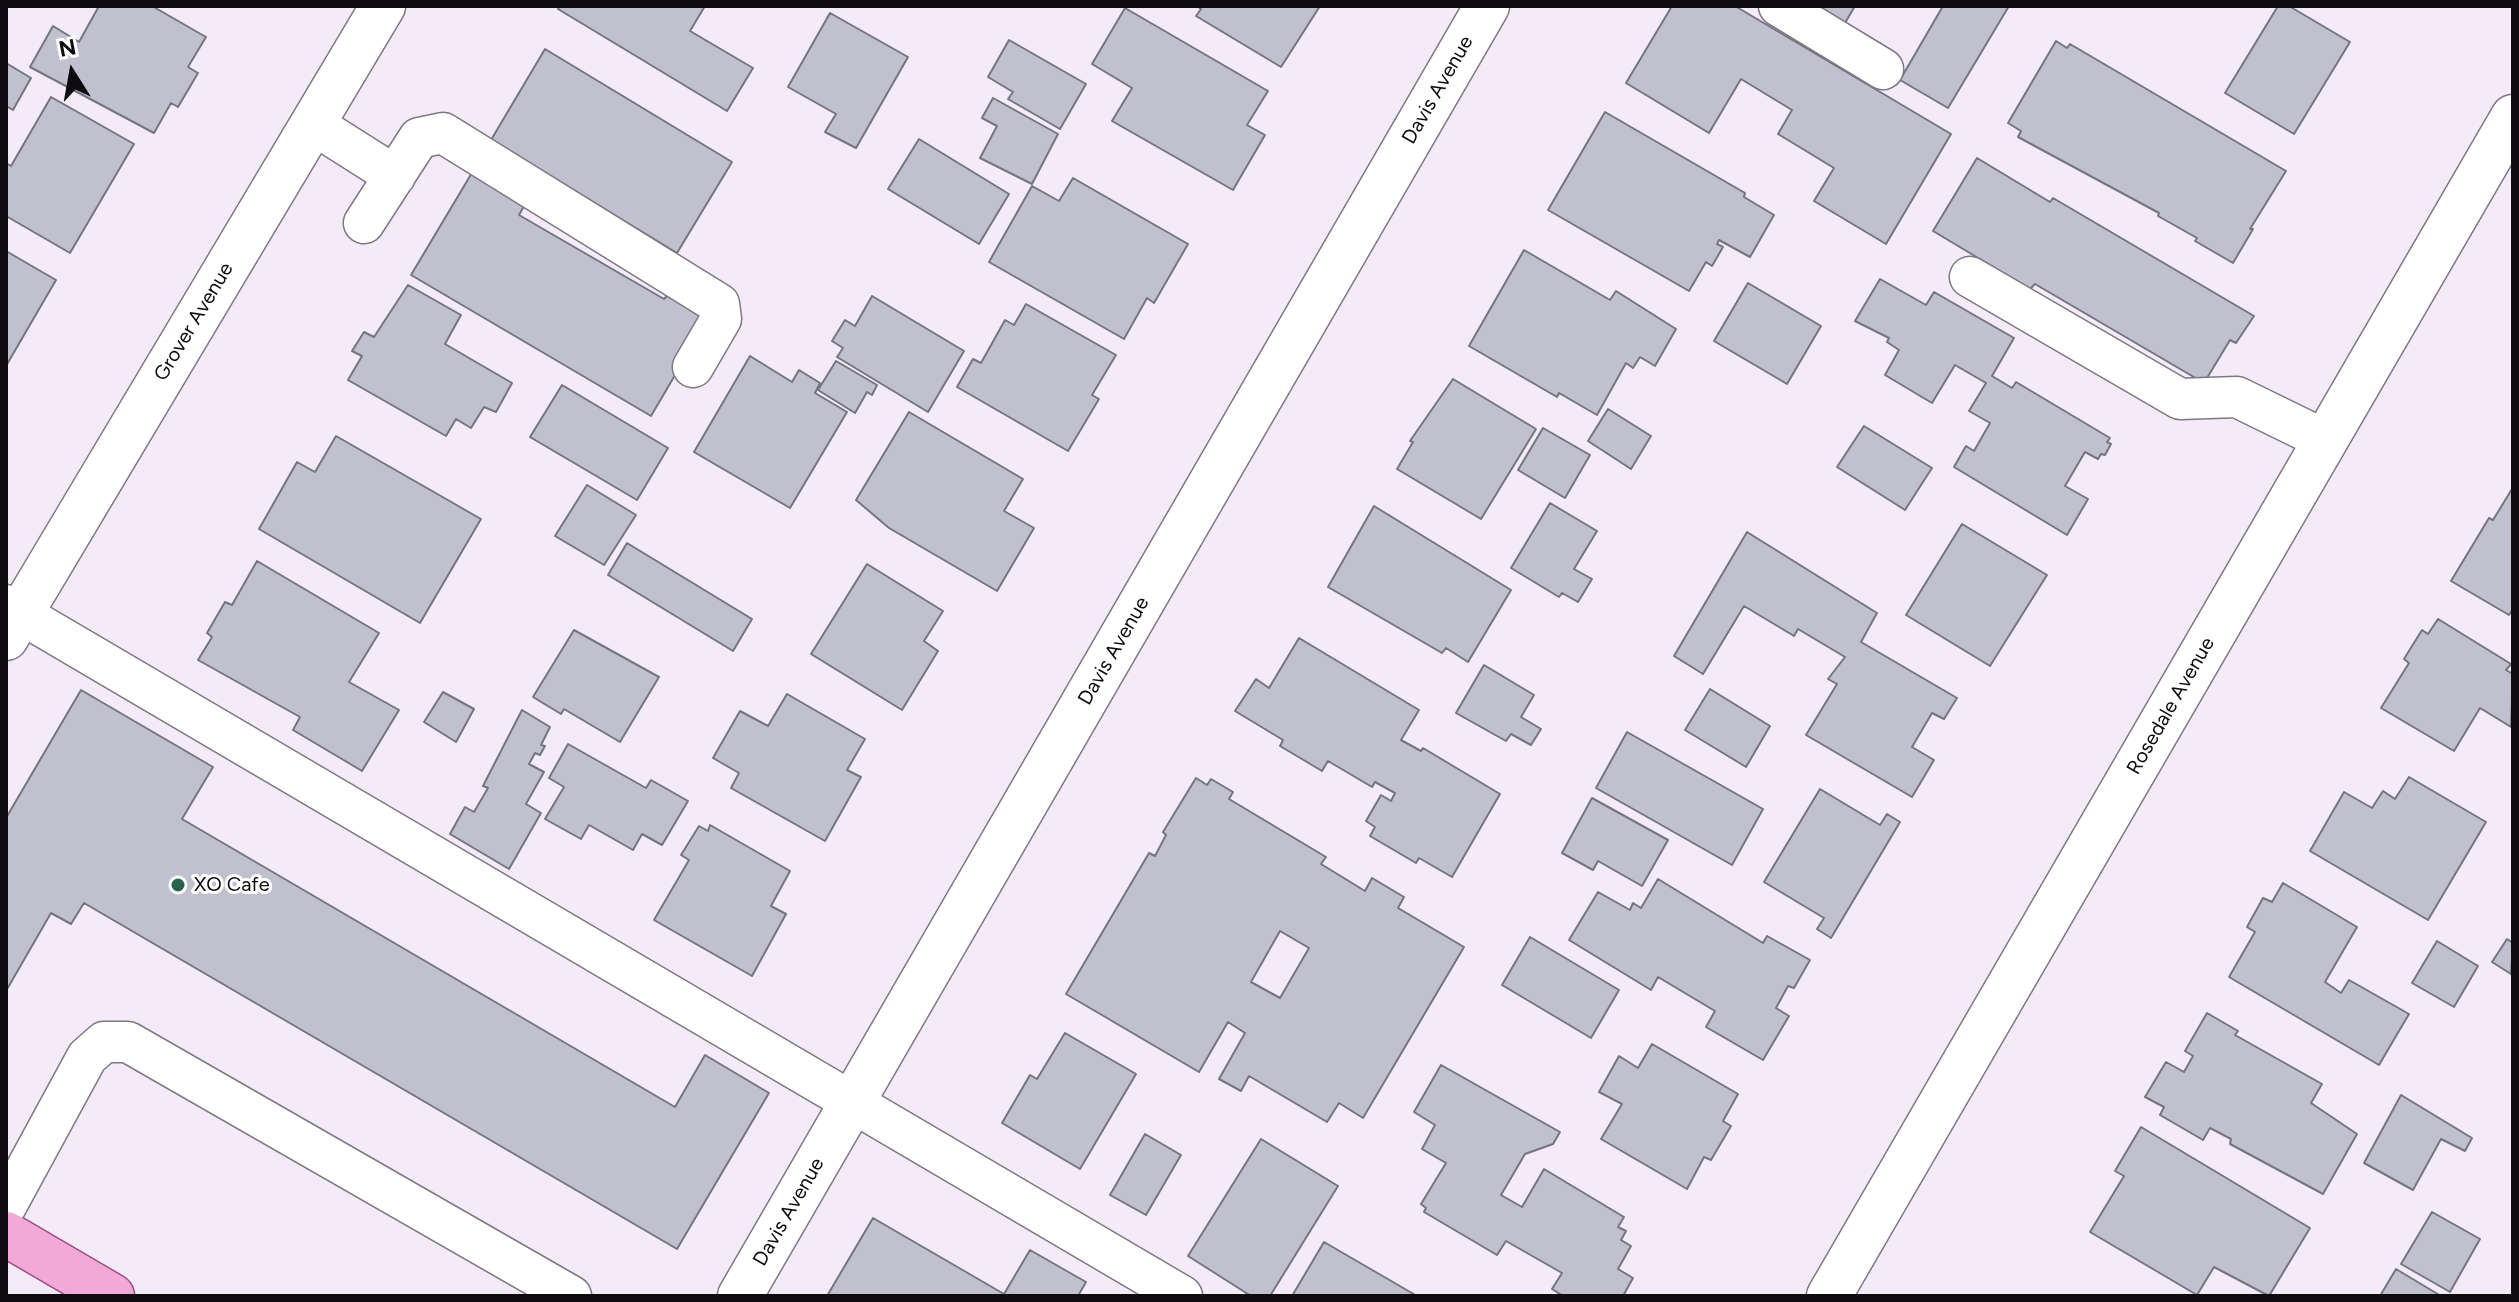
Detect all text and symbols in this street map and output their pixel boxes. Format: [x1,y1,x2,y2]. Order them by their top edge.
north arrow [32,32,112,112]
street label: Davis Avenue [1397,32,1479,148]
text: N [56,33,78,63]
street label: Grover Avenue [149,259,239,385]
street label: Davis Avenue [1073,593,1155,709]
street label: Rosedale Avenue [2122,633,2220,779]
place label: XO Cafe [194,873,270,897]
marker: XO Cafe [169,876,187,894]
street label: Davis Avenue [748,1154,830,1270]

